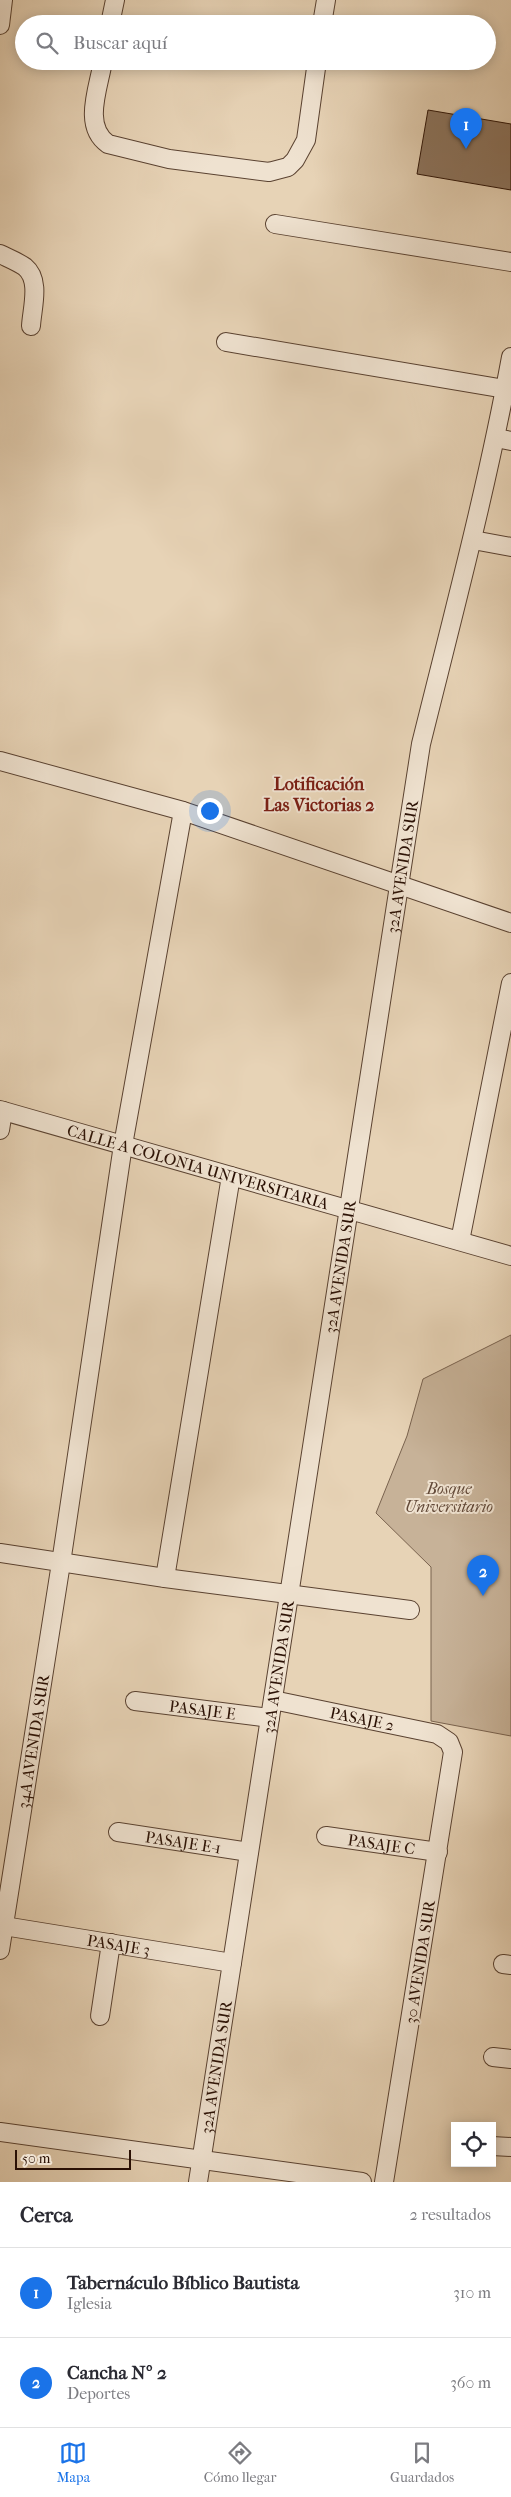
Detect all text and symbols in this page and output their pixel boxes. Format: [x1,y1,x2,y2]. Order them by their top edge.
search box [15,15,496,70]
icon: search [33,29,61,57]
text: Buscar aquí [73,32,167,54]
pin: 1 [450,108,482,149]
district label: Lotificación Las Victorias 2 [263,774,375,816]
street label: 32A AVENIDA SUR [382,797,422,935]
your location [197,798,223,824]
street label: CALLE A COLONIA UNIVERSITARIA [65,1120,332,1213]
street label: 32A AVENIDA SUR [320,1198,360,1335]
park label: Bosque Universitario [405,1479,493,1516]
pin: 2 [467,1555,499,1596]
street label: 32A AVENIDA SUR [258,1598,298,1735]
street label: 34A AVENIDA SUR [13,1672,53,1810]
street label: PASAJE E [168,1696,237,1723]
street label: PASAJE 2 [328,1703,396,1734]
street label: PASAJE E-1 [144,1827,223,1857]
street label: PASAJE C [347,1830,416,1858]
street label: 30 AVENIDA SUR [401,1898,439,2025]
street label: PASAJE 3 [86,1930,151,1959]
street label: 32A AVENIDA SUR [196,1998,236,2135]
map controls [451,2122,496,2167]
button: locate [451,2122,496,2167]
scale bar [15,2147,131,2170]
text: 50 m [22,2150,50,2167]
text: Cerca [20,2203,72,2227]
text: 2 resultados [410,2205,491,2224]
text: Tabernáculo Bíblico Bautista [67,2272,299,2294]
text: 1 [33,2283,39,2302]
text: 310 m [453,2283,491,2302]
text: Iglesia [67,2294,112,2313]
text: Cancha Nº 2 [67,2362,167,2384]
text: 2 [32,2373,40,2392]
text: 360 m [450,2373,491,2392]
text: Deportes [67,2384,130,2403]
tab: Mapa [57,2439,90,2486]
tab: Cómo llegar [204,2439,276,2486]
tab: Guardados [390,2439,454,2486]

